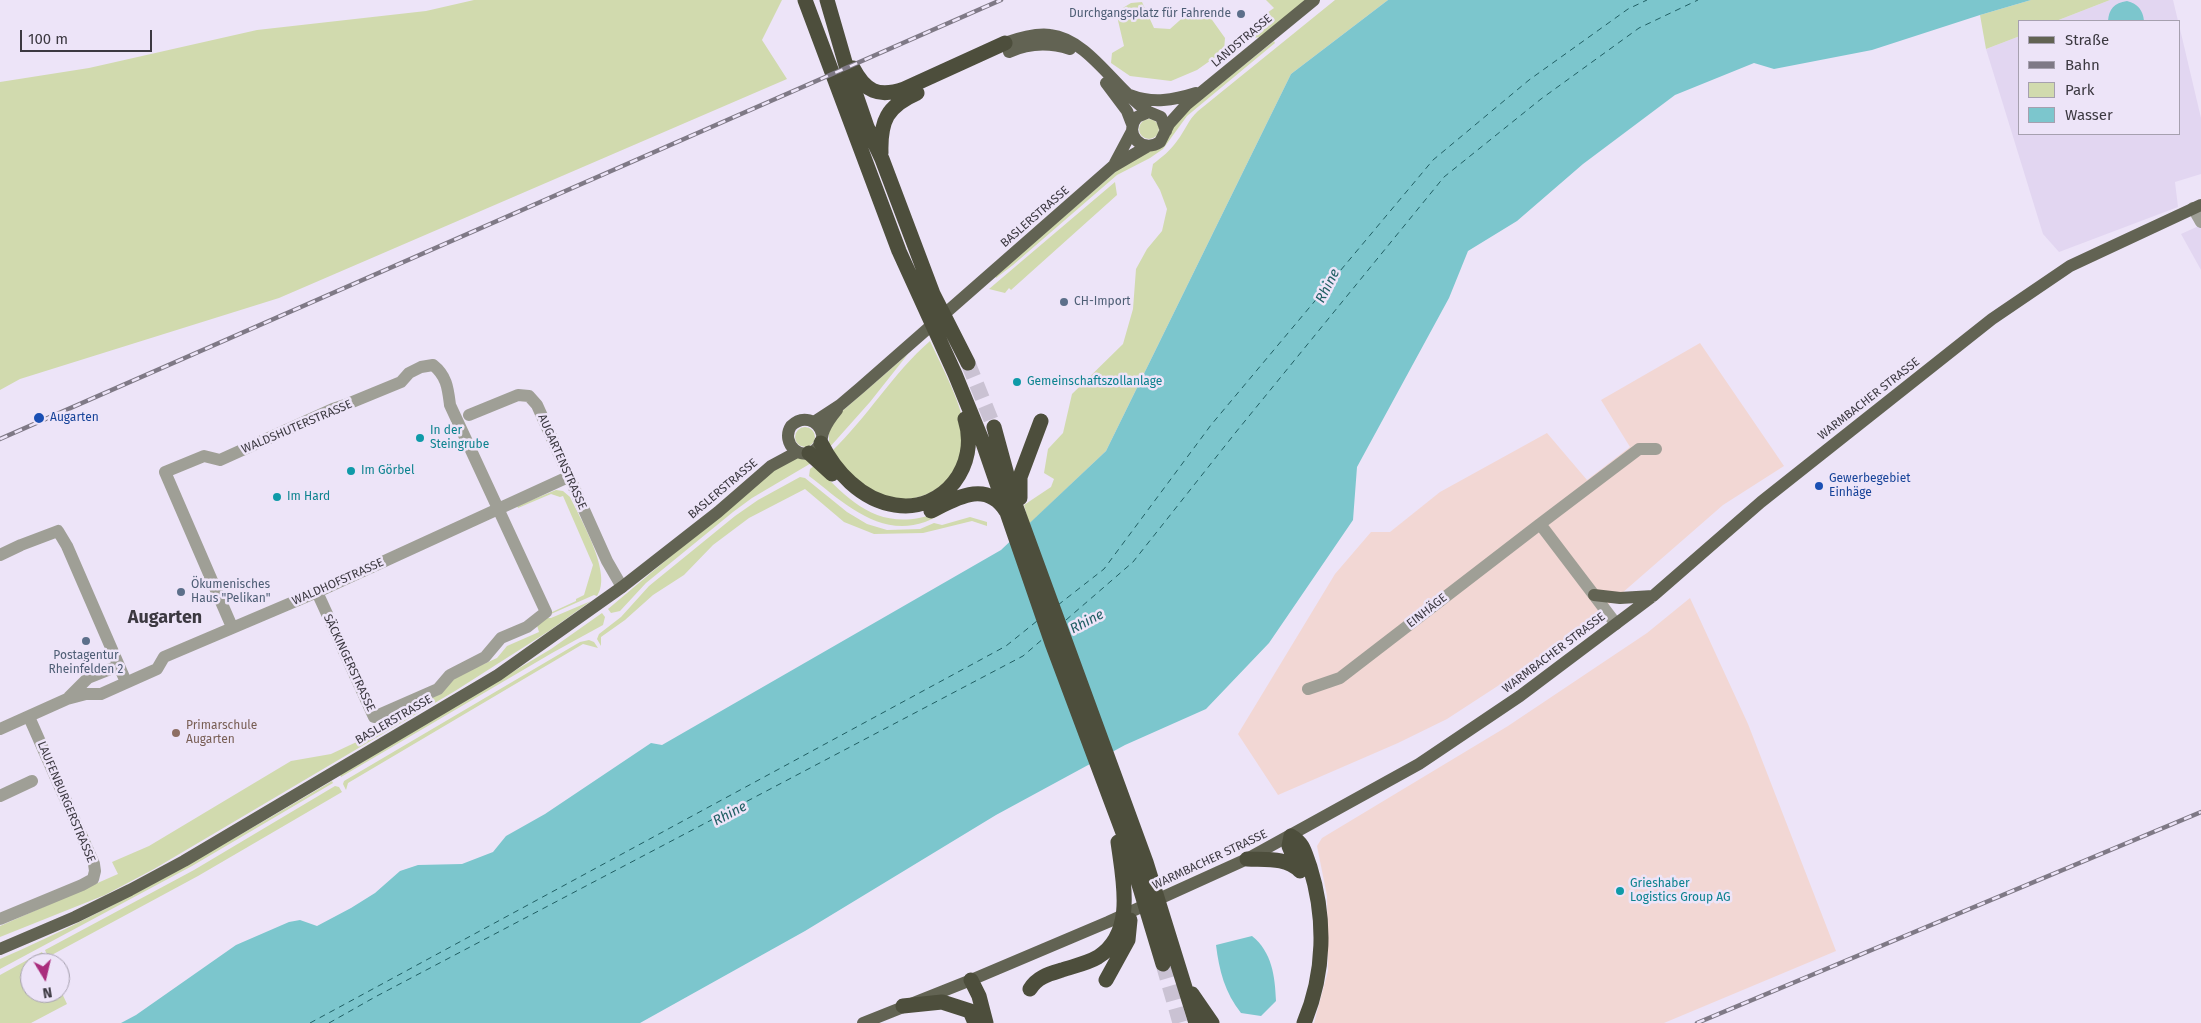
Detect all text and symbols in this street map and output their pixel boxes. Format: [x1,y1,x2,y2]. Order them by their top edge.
place label: Durchgangsplatz für Fahrende [1069,7,1231,21]
marker: Durchgangsplatz für Fahrende [1235,8,1247,20]
street label: LANDSTRASSE [1209,11,1275,71]
scale bar [22,20,155,52]
legend [2018,20,2181,135]
text: 100 m [28,30,68,48]
text: Straße [2065,31,2109,49]
text: Bahn [2065,56,2100,74]
text: Park [2065,81,2095,99]
text: Wasser [2065,106,2113,124]
street label: BASLERSTRASSE [998,183,1072,251]
water label: Rhine [1312,266,1344,306]
place label: CH-Import [1074,295,1131,309]
marker: CH-Import [1058,296,1070,308]
street label: WARMBACHER STRASSE [1815,355,1923,443]
place label: Gemeinschaftszollanlage [1027,375,1162,389]
marker: Gemeinschaftszollanlage [1011,376,1023,388]
street label: WALDSHUTERSTRASSE [239,397,355,457]
marker: Augarten [32,411,46,425]
place label: Augarten [50,411,99,425]
street label: AUGARTENSTRASSE [534,412,590,512]
place label: In der Steingrube [430,424,489,452]
marker: In der Steingrube [414,432,426,444]
street label: BASLERSTRASSE [685,456,761,522]
place label: Im Görbel [361,464,414,478]
marker: Im Görbel [345,465,357,477]
place label: Gewerbegebiet Einhäge [1829,472,1911,500]
marker: Gewerbegebiet Einhäge [1813,480,1825,492]
place label: Im Hard [287,490,330,504]
marker: Im Hard [271,491,283,503]
street label: WALDHOFSTRASSE [290,555,386,609]
place label: Ökumenisches Haus "Pelikan" [191,578,270,606]
marker: Ökumenisches Haus "Pelikan" [175,586,187,598]
street label: EINHÄGE [1404,591,1450,631]
water label: Rhine [1067,606,1107,638]
district label: Augarten [128,607,202,629]
street label: WARMBACHER STRASSE [1500,610,1608,696]
street label: SÄCKINGERSTRASSE [320,612,378,714]
marker: Postagentur Rheinfelden 2 [80,635,92,647]
place label: Postagentur Rheinfelden 2 [48,649,124,677]
street label: BASLERSTRASSE [353,692,435,748]
place label: Primarschule Augarten [186,719,257,747]
marker: Primarschule Augarten [170,727,182,739]
street label: LAUFENBURGERSTRASSE [34,739,98,865]
water label: Rhine [710,798,750,830]
street label: WARMBACHER STRASSE [1150,827,1270,893]
place label: Grieshaber Logistics Group AG [1630,877,1731,905]
marker: Grieshaber Logistics Group AG [1614,885,1626,897]
north arrow [20,953,70,1003]
text: N [41,983,53,1001]

